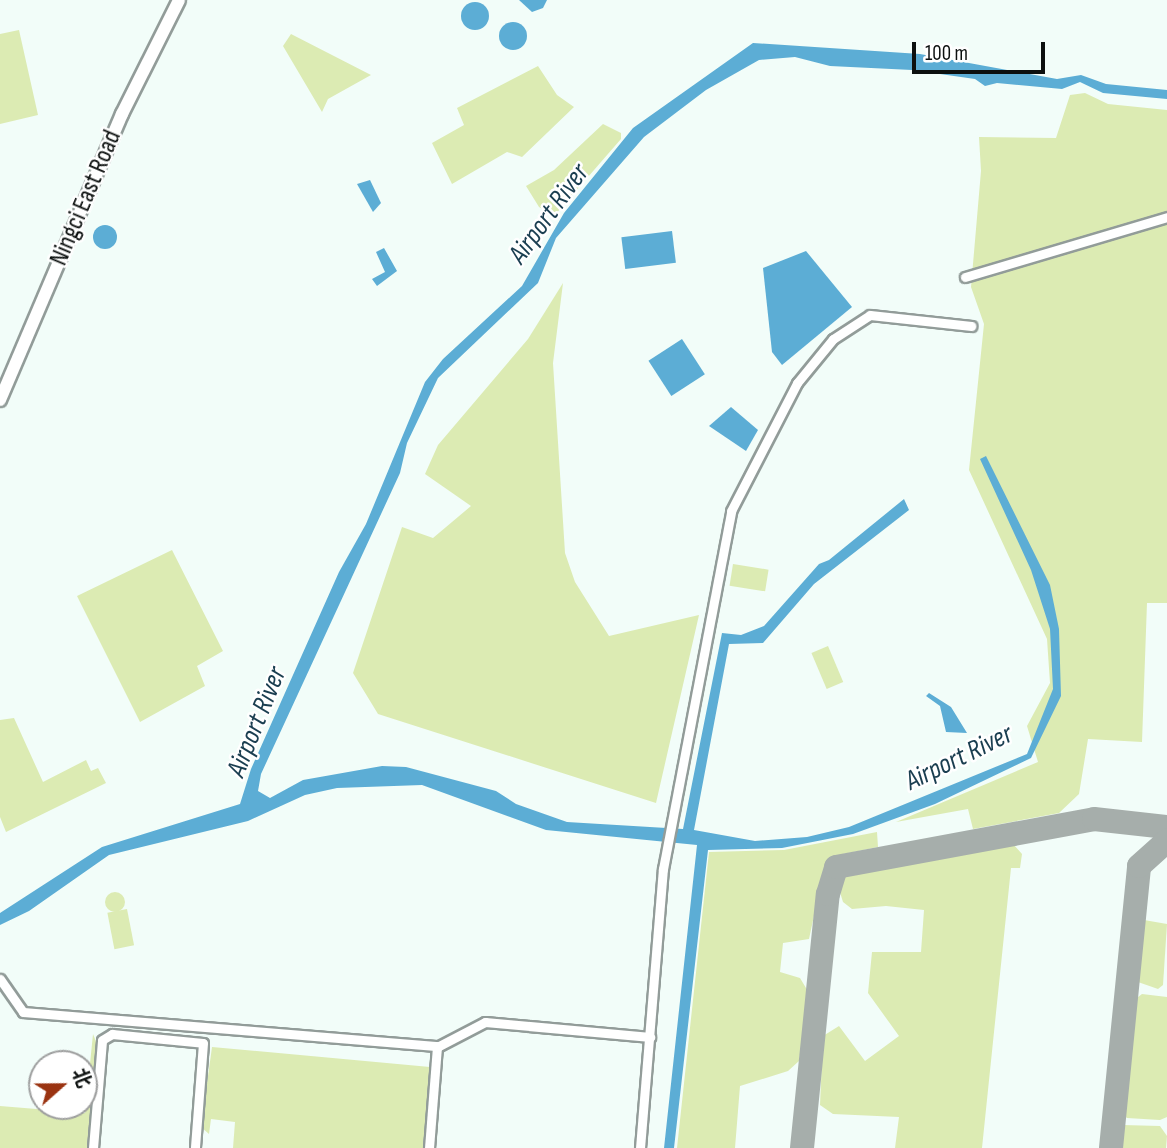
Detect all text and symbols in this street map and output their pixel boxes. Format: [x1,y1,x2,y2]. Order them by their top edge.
scale bar [915,28,1048,72]
text: 100 m [925,41,968,66]
street label: Ningci East Road [44,126,128,270]
water label: Airport River [502,158,596,270]
water label: Airport River [220,662,294,782]
water label: Airport River [900,718,1018,798]
north arrow [28,1050,98,1120]
text: 北 [67,1065,95,1091]

